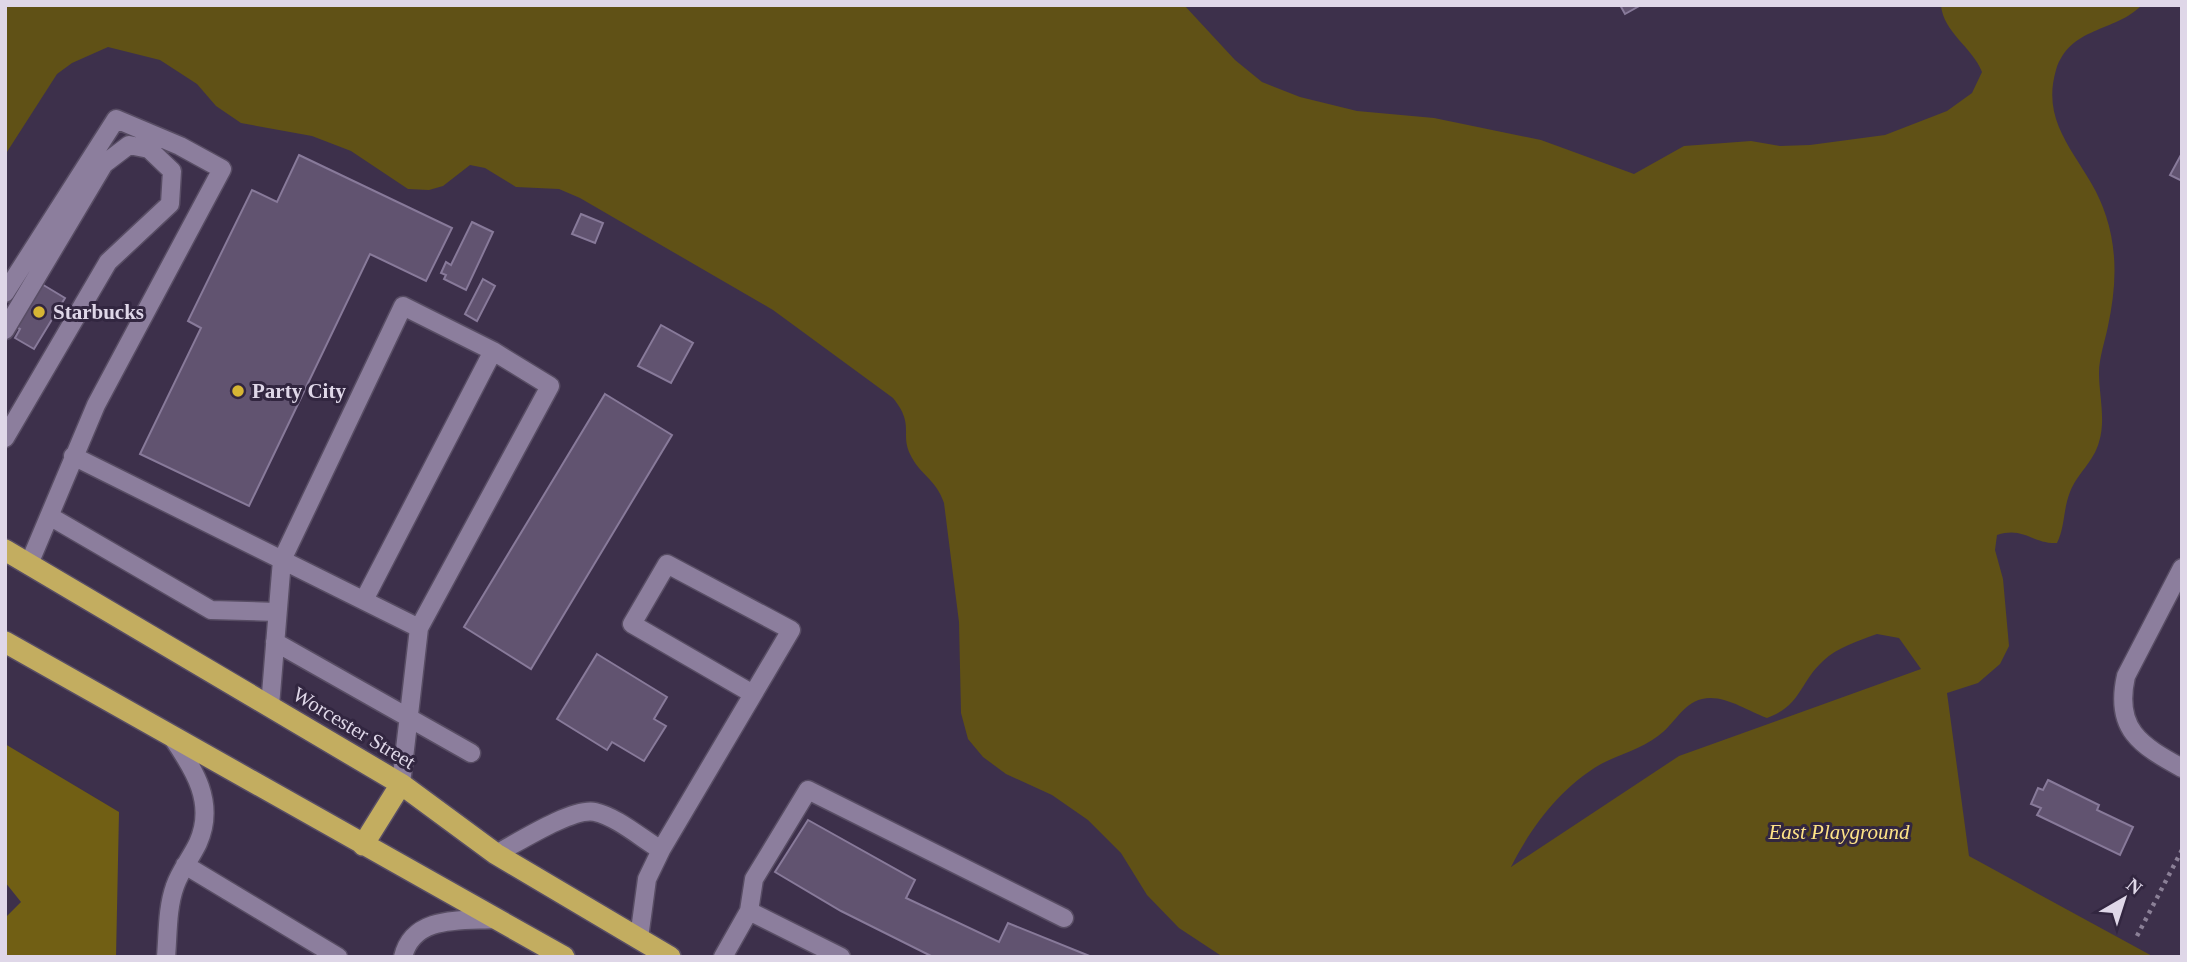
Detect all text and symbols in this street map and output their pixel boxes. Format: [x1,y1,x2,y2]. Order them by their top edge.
place label: Starbucks [53,300,144,324]
marker: Starbucks [31,304,47,320]
place label: Party City [252,379,346,403]
marker: Party City [230,383,246,399]
street label: Worcester Street [288,682,420,774]
park label: East Playground [1768,820,1910,844]
north arrow [2089,864,2159,934]
text: N [2122,874,2147,899]

